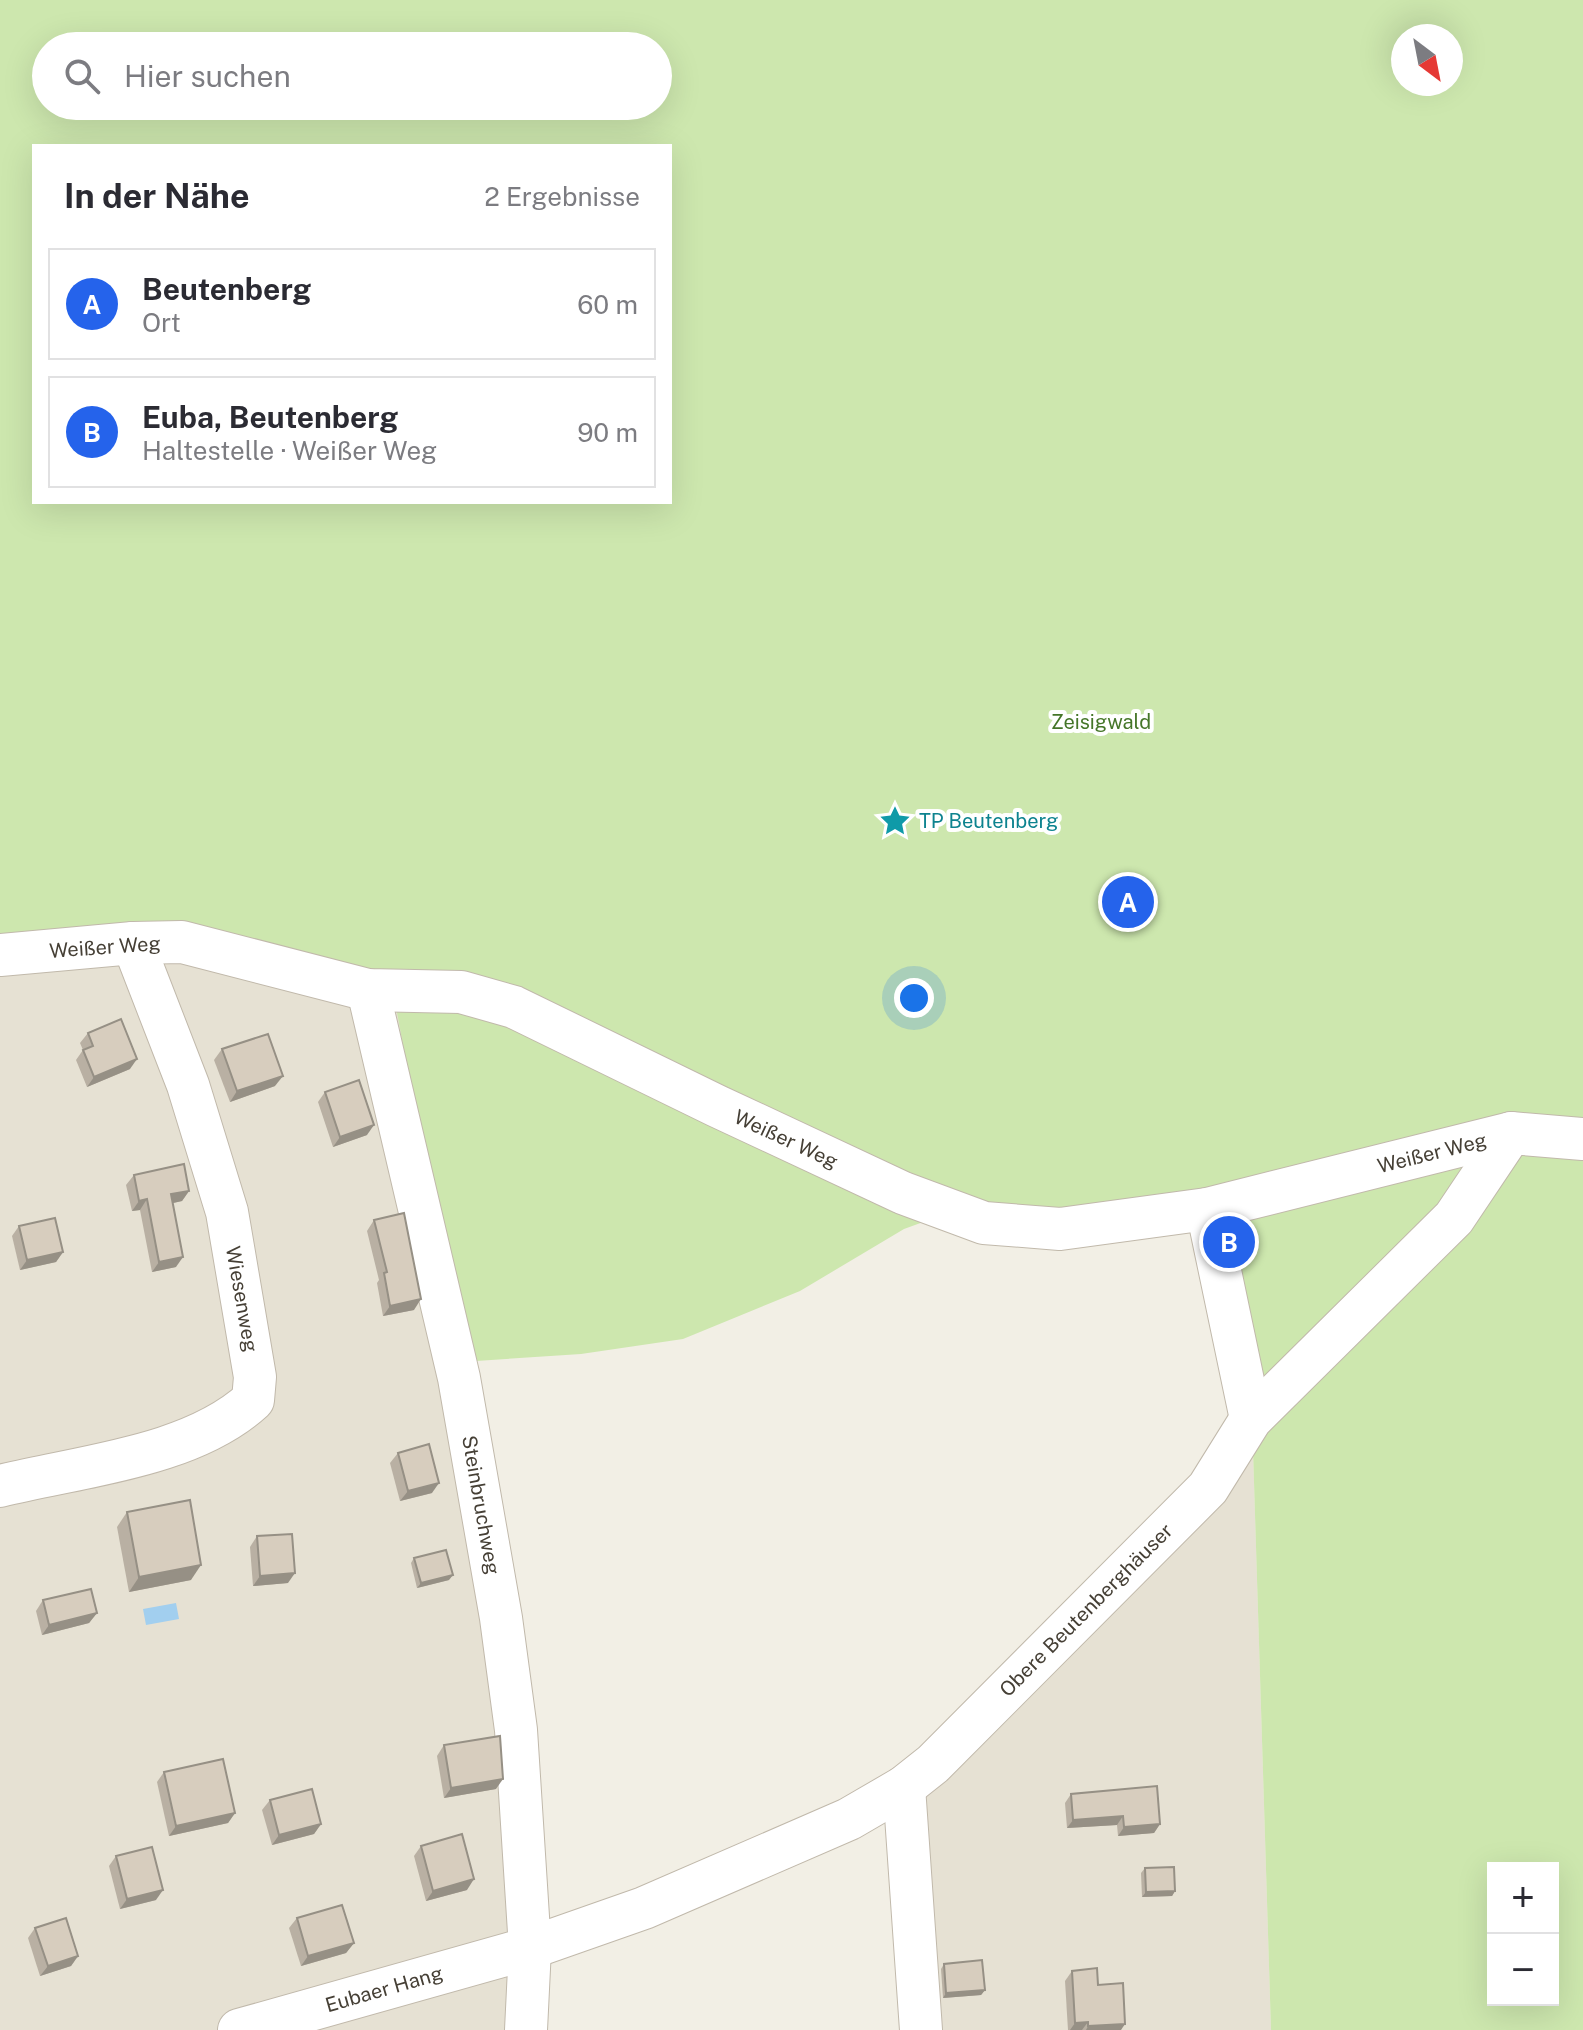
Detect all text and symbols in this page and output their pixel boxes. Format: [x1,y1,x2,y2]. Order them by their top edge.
north arrow [1391,24,1463,96]
search box [32,32,672,120]
icon: search [60,54,104,98]
text: Hier suchen [124,58,291,94]
text: In der Nähe [64,176,250,216]
text: 2 Ergebnisse [484,181,640,212]
text: Beutenberg [142,271,311,307]
text: A [83,289,101,320]
text: 60 m [577,289,638,320]
text: Ort [142,307,181,338]
text: Euba, Beutenberg [142,399,398,435]
text: B [83,417,101,448]
text: 90 m [577,417,638,448]
text: Haltestelle · Weißer Weg [142,435,437,466]
park label: Zeisigwald [1051,710,1151,734]
place icon: TP Beutenberg [878,804,912,838]
place label: TP Beutenberg [919,809,1058,833]
pin: A [1102,872,1154,932]
street label: Weißer Weg [48,931,162,963]
your location [894,978,934,1018]
street label: Weißer Weg [730,1105,842,1173]
street label: Weißer Weg [1375,1128,1489,1178]
pin: B [1203,1212,1255,1272]
street label: Wiesenweg [221,1244,263,1354]
street label: Steinbruchweg [457,1434,505,1576]
street label: Obere Beutenberghäuser [994,1518,1178,1702]
map controls [1487,1862,1559,2006]
button: + [1487,1862,1559,1934]
button: − [1487,1934,1559,2006]
street label: Eubaer Hang [322,1961,446,2017]

